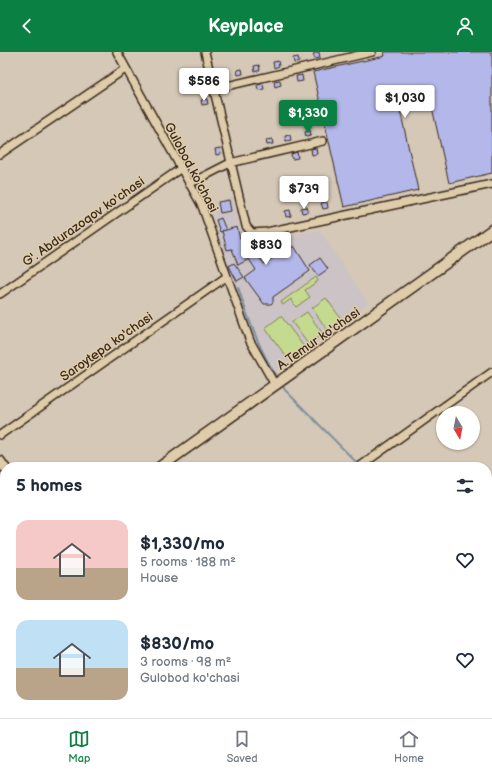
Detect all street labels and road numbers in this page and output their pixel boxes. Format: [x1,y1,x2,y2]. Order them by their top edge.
street label: Gulobod ko'chasi [161,120,222,215]
street label: G'. Abdurazoqov ko'chasi [19,174,148,270]
street label: A.Temur ko'chasi [274,304,363,373]
street label: Saroytepa ko'chasi [57,309,156,385]

